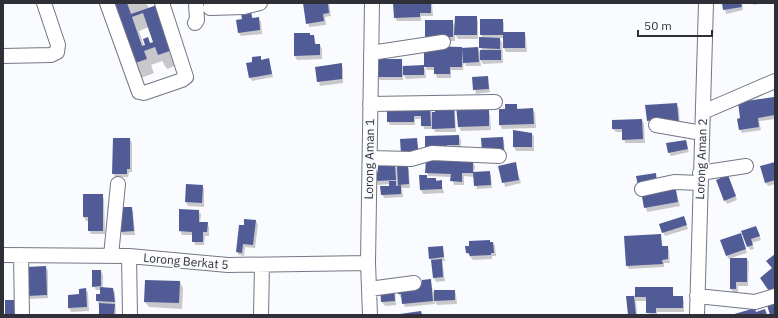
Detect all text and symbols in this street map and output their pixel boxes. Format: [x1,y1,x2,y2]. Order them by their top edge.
scale bar [638,12,712,38]
text: 50 m [644,18,672,33]
street label: Lorong Aman 1 [361,118,377,200]
street label: Lorong Aman 2 [692,118,710,200]
street label: Lorong Berkat 5 [143,250,229,272]

